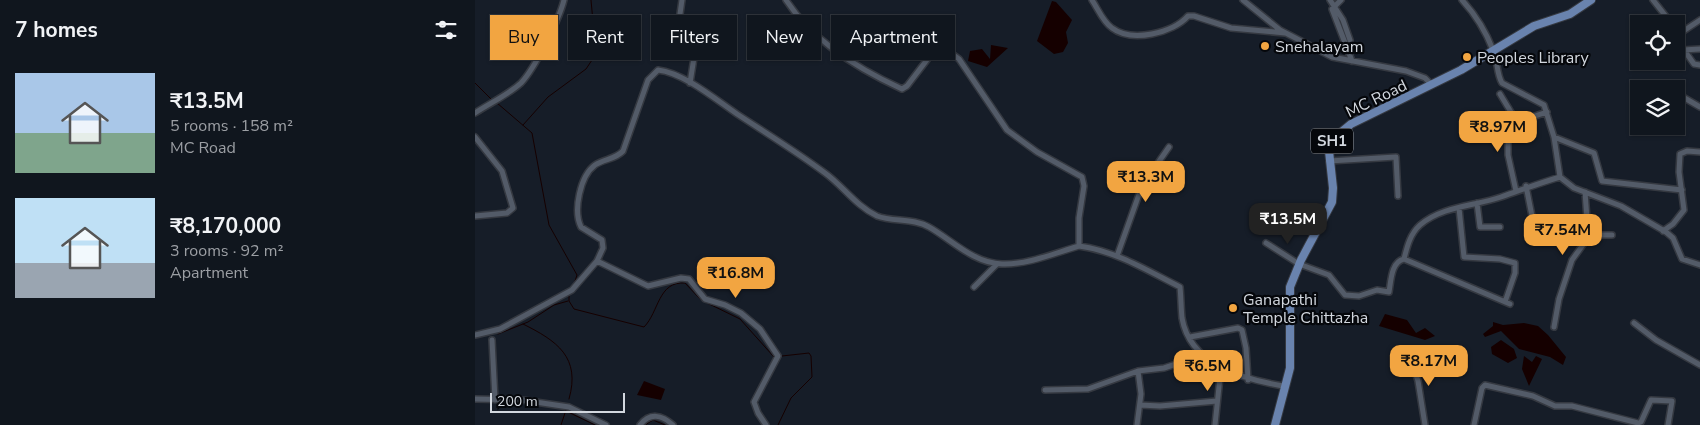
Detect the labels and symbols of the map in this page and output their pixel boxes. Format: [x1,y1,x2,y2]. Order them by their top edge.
place label: Snehalayam [1275,36,1363,58]
marker: Snehalayam [1259,40,1271,52]
place label: Peoples Library [1477,47,1590,69]
marker: Peoples Library [1461,51,1473,63]
street label: MC Road [1342,75,1411,123]
pin: ₹8.97M [1457,110,1539,153]
road number: SH1 [1311,128,1353,154]
pin: ₹13.3M [1105,160,1187,203]
pin: ₹13.5M [1247,202,1329,245]
pin: ₹7.54M [1522,214,1604,256]
pin: ₹16.8M [695,256,777,299]
place label: Ganapathi Temple Chittazha [1243,289,1368,329]
marker: Ganapathi Temple Chittazha [1227,302,1239,314]
pin: ₹8.17M [1388,344,1470,387]
pin: ₹6.5M [1173,350,1243,392]
scale bar [490,390,625,413]

